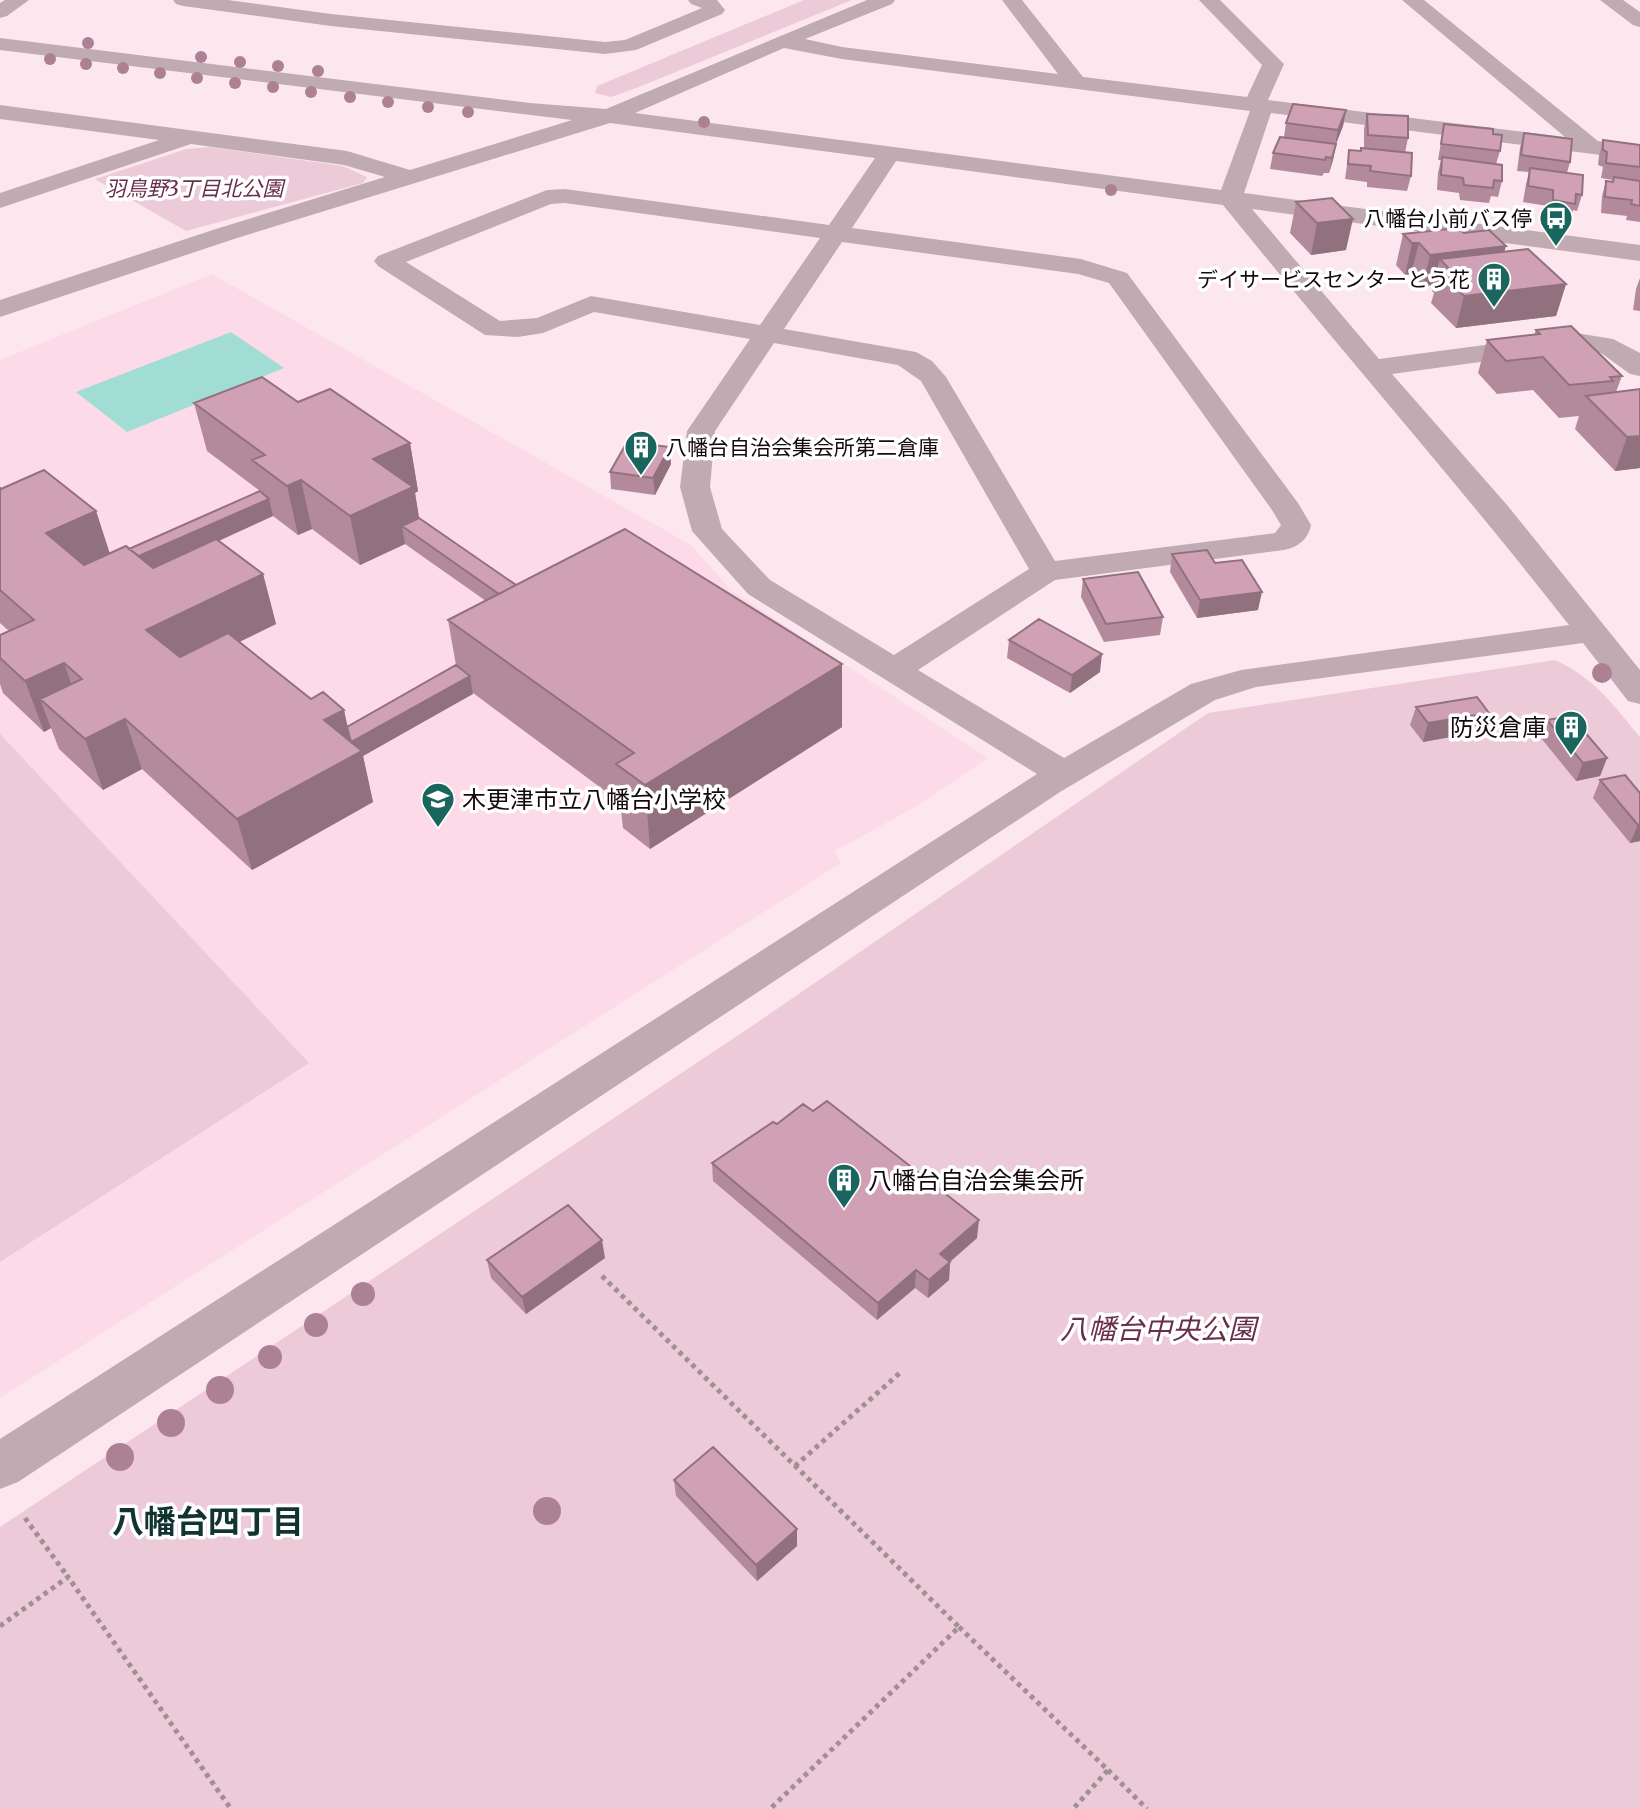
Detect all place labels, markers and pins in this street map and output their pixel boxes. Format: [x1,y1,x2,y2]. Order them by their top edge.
bus stop icon: 八幡台小前バス停 [1537,199,1575,248]
place label: 八幡台小前バス停 [1364,205,1532,232]
building icon: デイサービスセンターとう花 [1475,260,1513,309]
place label: デイサービスセンターとう花 [1197,266,1470,293]
building icon: 八幡台自治会集会所第二倉庫 [622,428,660,477]
place label: 八幡台自治会集会所第二倉庫 [666,434,939,461]
building icon: 防災倉庫 [1552,708,1590,757]
place label: 防災倉庫 [1450,712,1546,743]
school or university icon: 木更津市立八幡台小学校 [419,780,457,829]
place label: 木更津市立八幡台小学校 [462,784,726,815]
building icon: 八幡台自治会集会所 [825,1161,863,1210]
place label: 八幡台自治会集会所 [868,1165,1084,1196]

